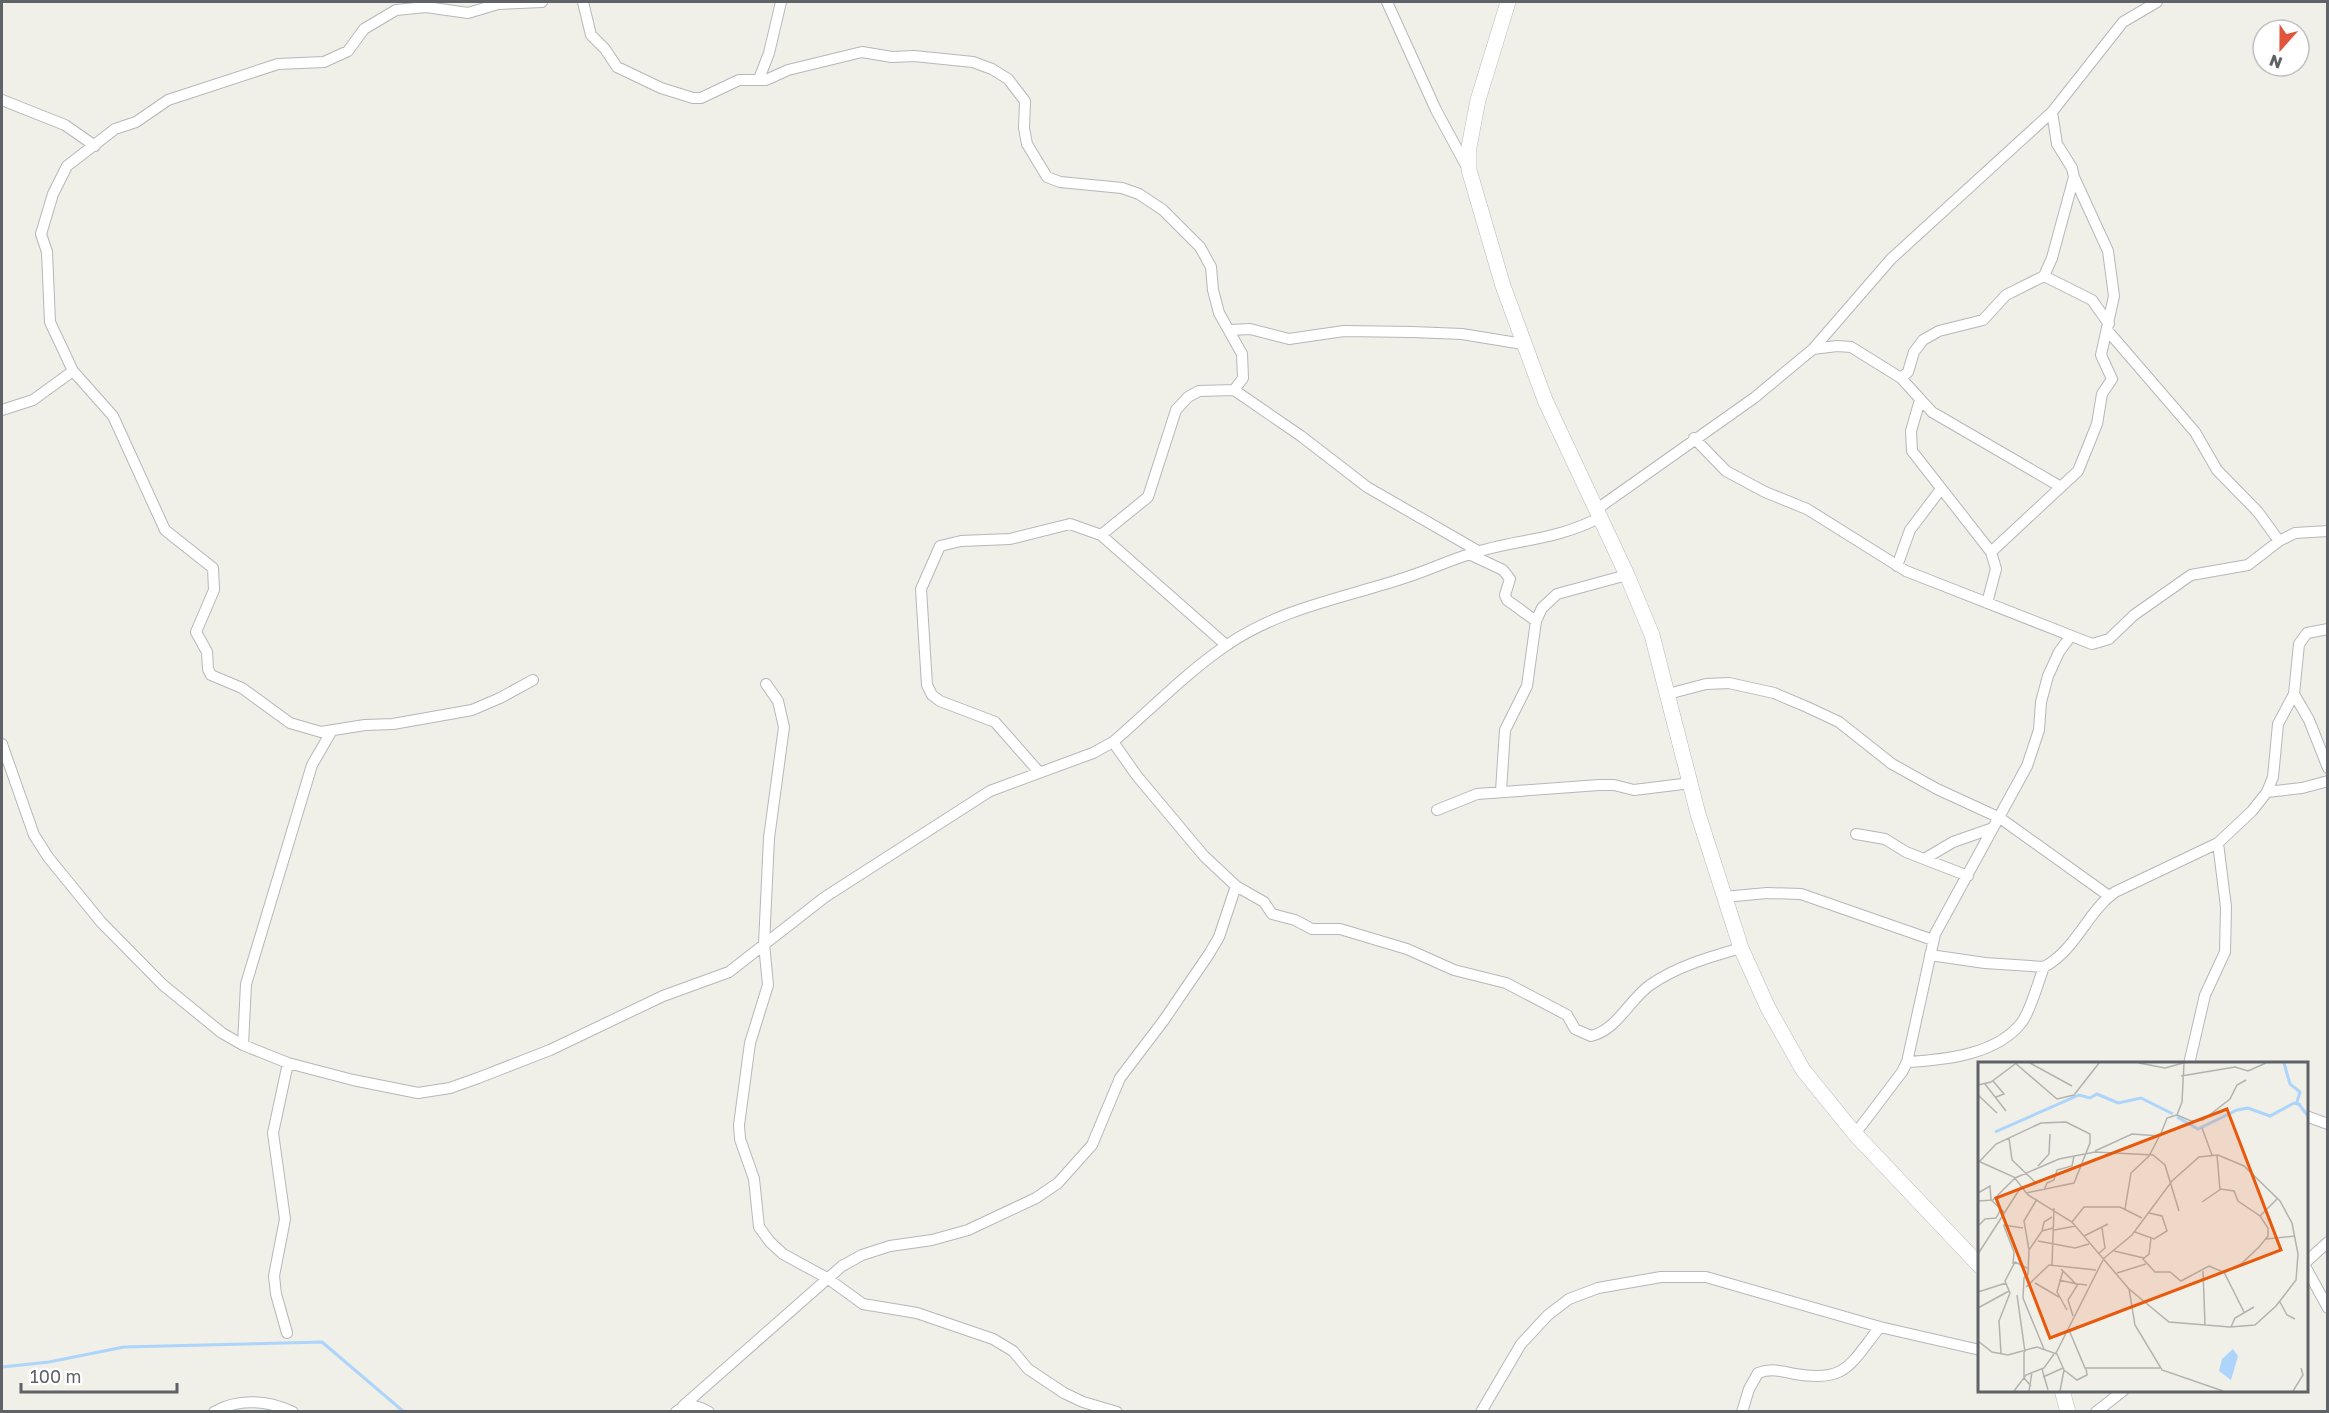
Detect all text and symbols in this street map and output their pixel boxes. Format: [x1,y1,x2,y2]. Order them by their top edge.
north arrow [2251,18,2311,78]
text: N [2266,50,2285,74]
inset map [1978,1062,2308,1392]
scale bar [21,1356,177,1394]
text: 100 m [30,1365,81,1387]

